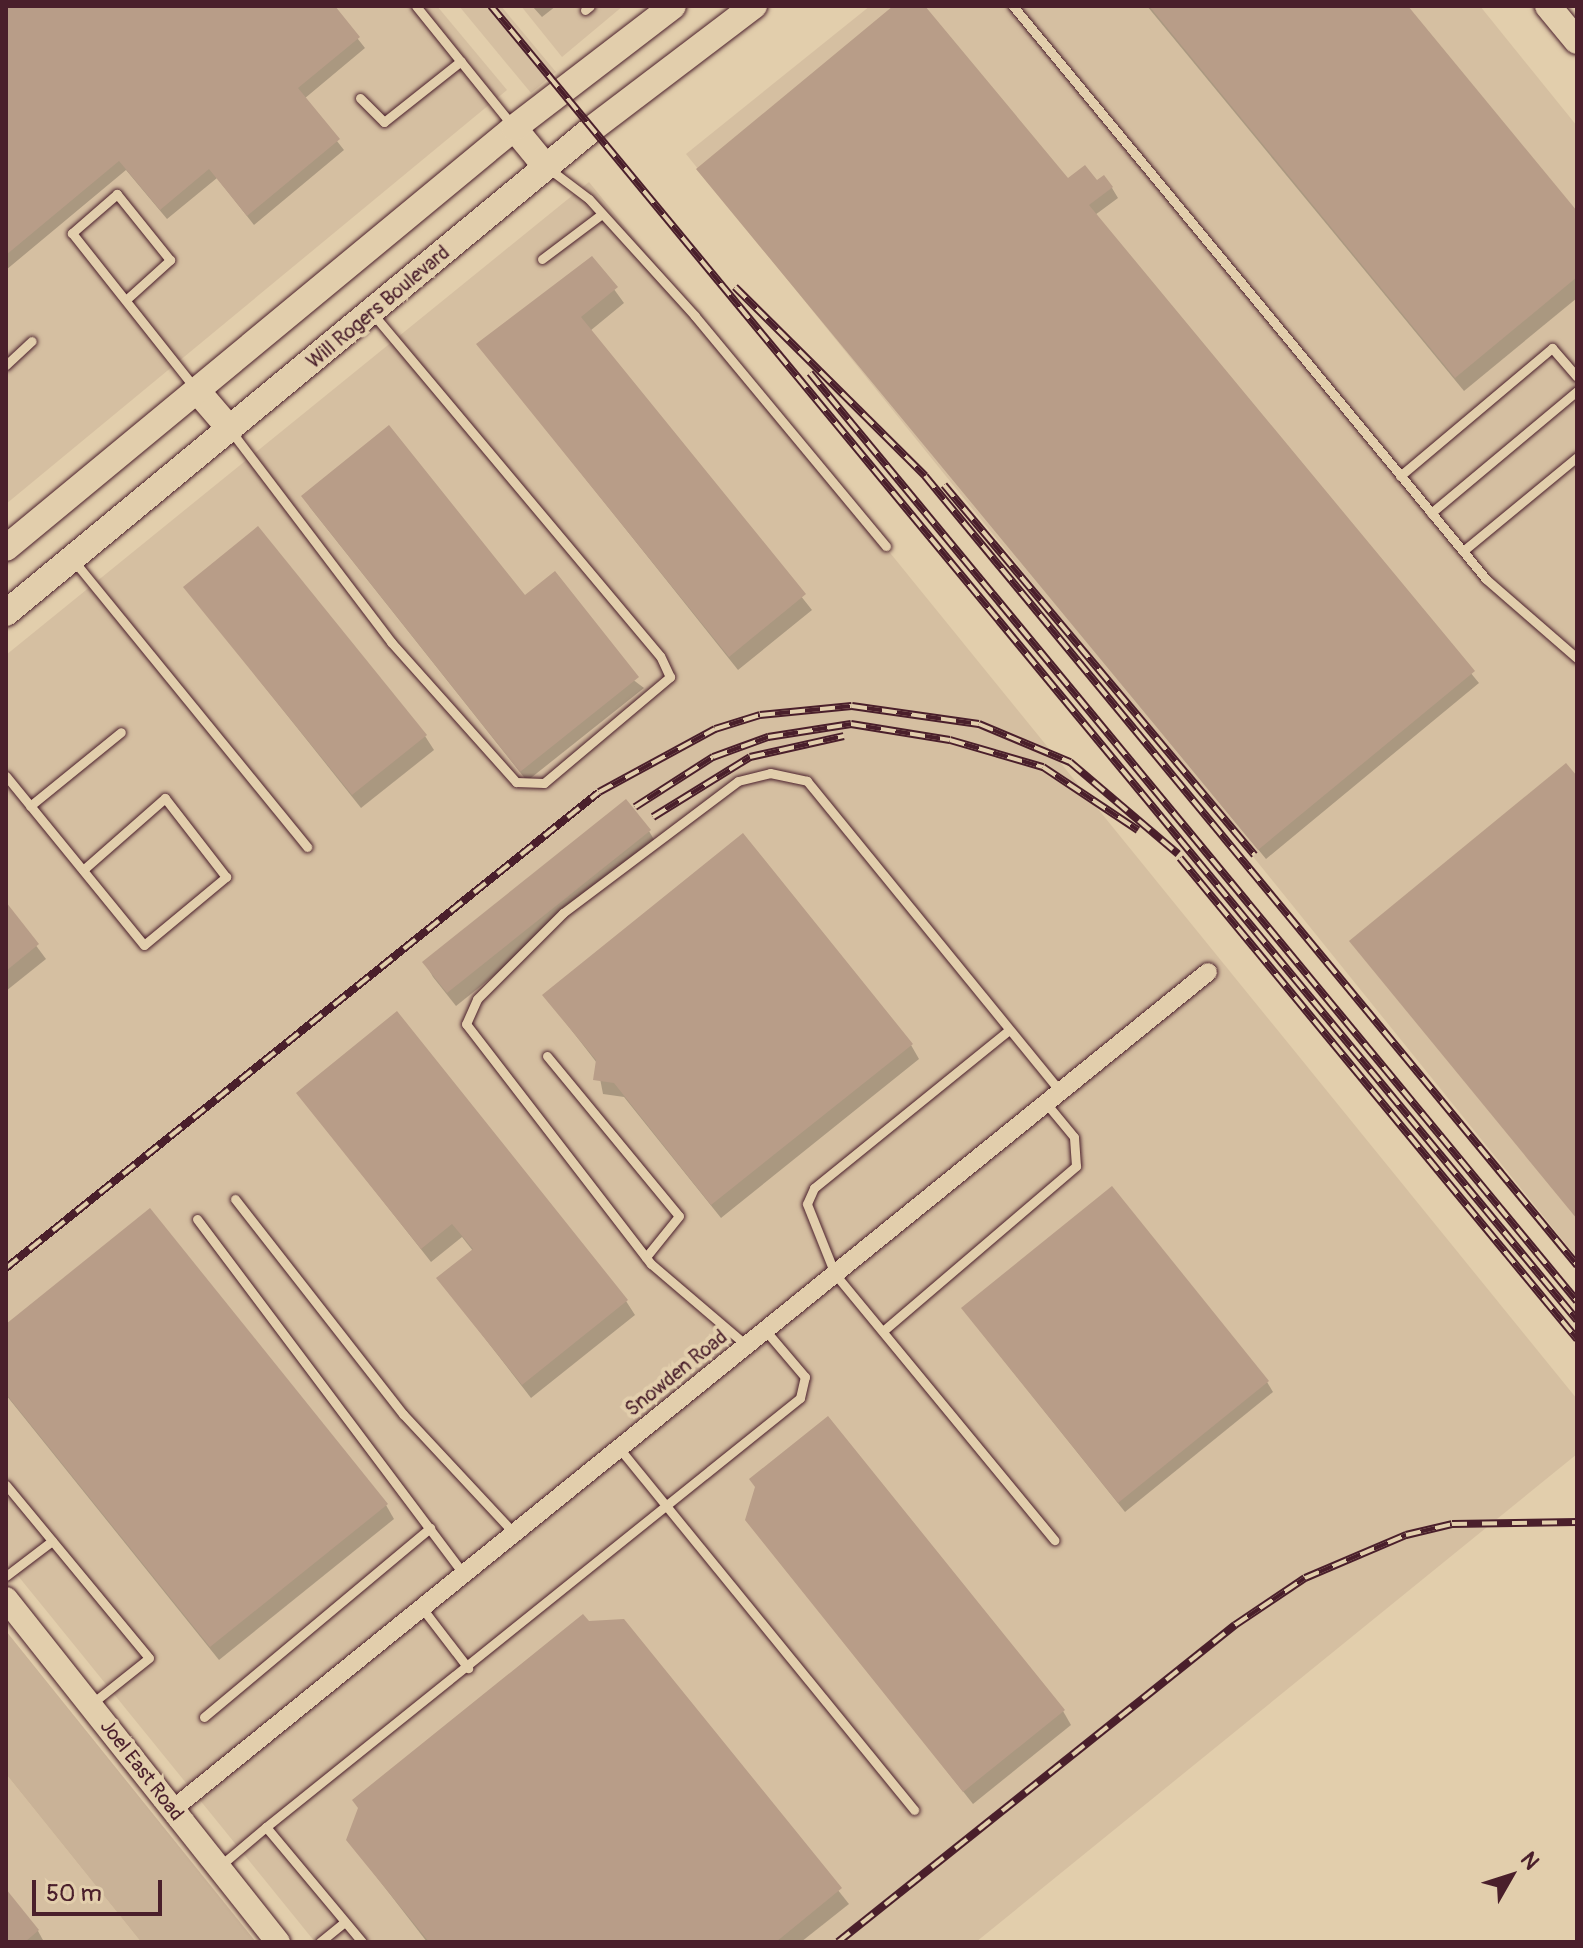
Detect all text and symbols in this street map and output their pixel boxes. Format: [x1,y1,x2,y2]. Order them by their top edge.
street label: Will Rogers Boulevard [302,240,454,374]
street label: Snowden Road [620,1325,732,1421]
street label: Joel East Road [95,1715,189,1825]
north arrow [1471,1836,1551,1916]
text: N [1514,1846,1545,1875]
scale bar [36,1864,166,1914]
text: 50 m [46,1879,102,1908]

